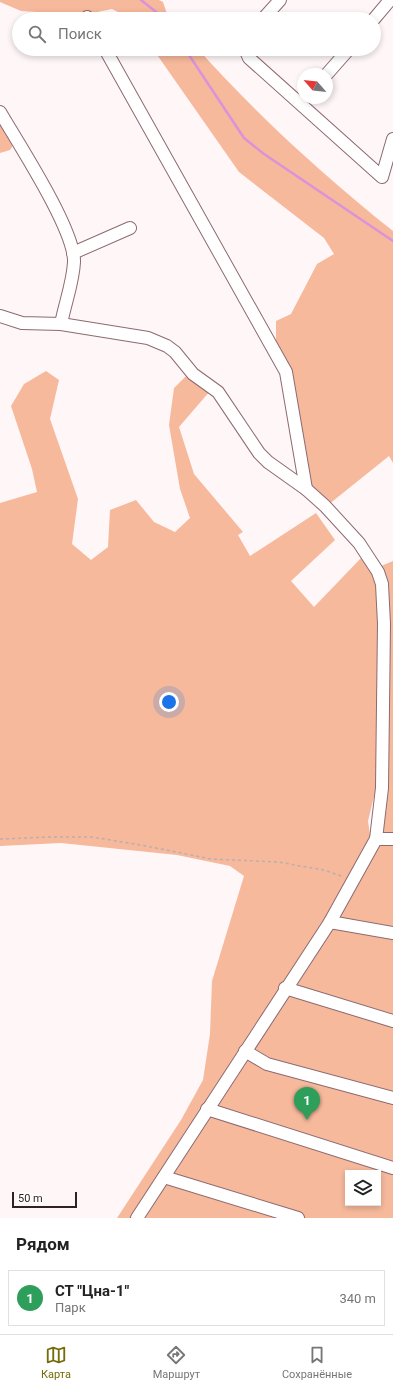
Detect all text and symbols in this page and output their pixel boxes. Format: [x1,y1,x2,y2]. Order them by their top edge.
search box [12,12,381,56]
icon: search [26,23,48,45]
text: Поиск [58,25,102,43]
north arrow [297,68,333,104]
your location [159,692,179,712]
pin: 1 [294,1087,320,1120]
map controls [345,1170,381,1206]
button: layers [345,1170,381,1206]
scale bar [12,1190,77,1209]
text: 50 m [18,1192,43,1205]
text: Рядом [16,1234,70,1254]
text: СТ "Цна-1" [55,1282,129,1300]
text: 1 [26,1291,34,1306]
text: 340 m [339,1291,376,1306]
text: Парк [55,1300,86,1315]
tab: Карта [41,1344,71,1381]
tab: Маршрут [153,1344,200,1381]
tab: Сохранённые [282,1344,352,1381]

